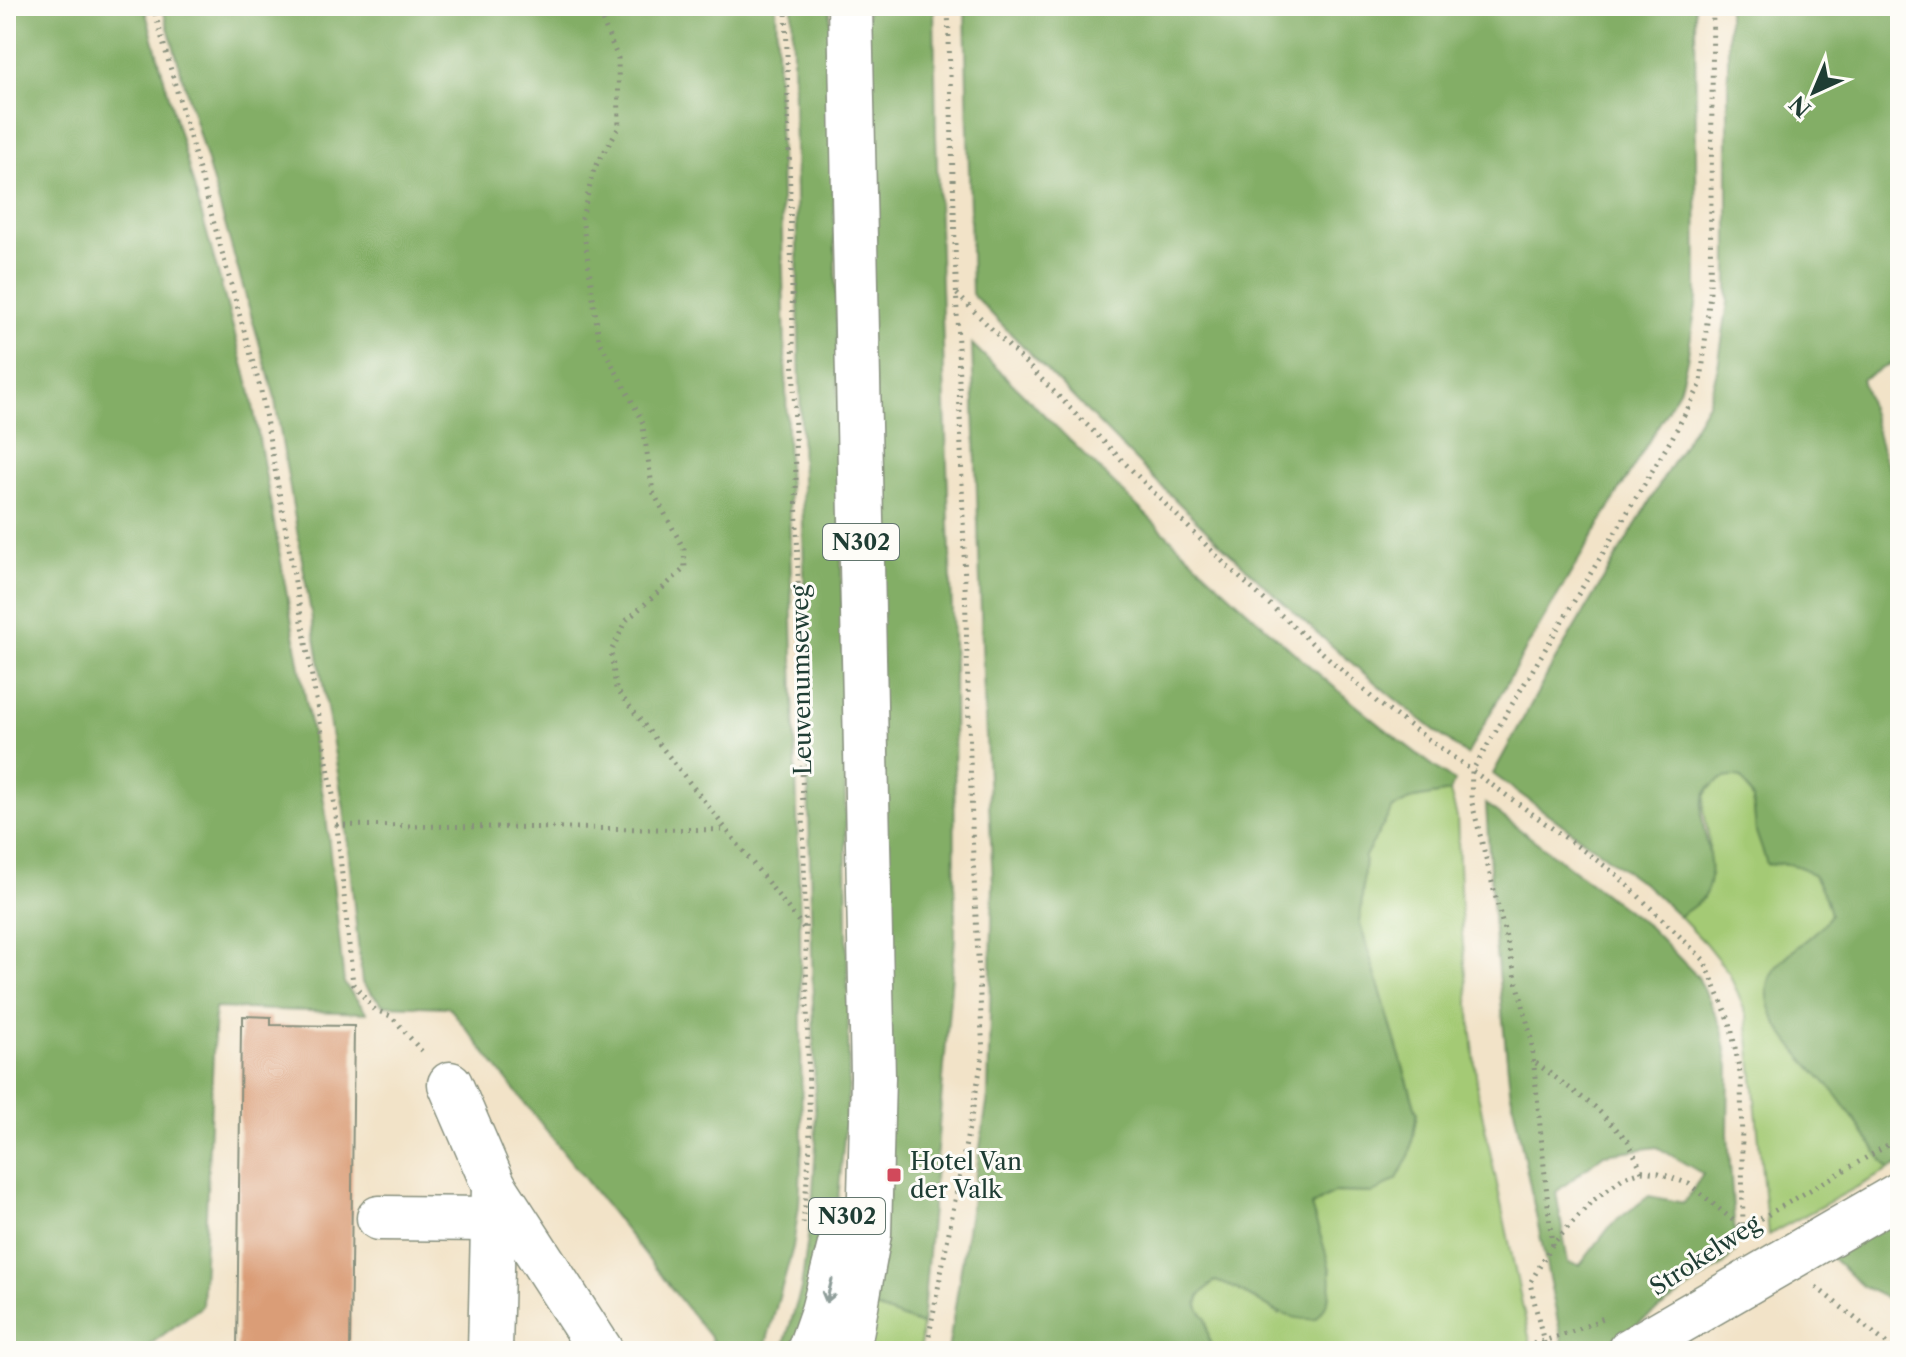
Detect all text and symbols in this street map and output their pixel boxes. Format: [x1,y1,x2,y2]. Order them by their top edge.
north arrow [1774,52,1854,132]
text: N [1784,90,1817,122]
road number: N302 [823,524,899,560]
street label: Leuvenumseweg [785,584,817,775]
place label: Hotel Van der Valk [910,1147,1022,1204]
marker: Hotel Van der Valk [885,1166,903,1184]
road number: N302 [809,1198,885,1234]
street label: Strokelweg [1644,1208,1766,1301]
one-way arrow [820,1277,835,1303]

